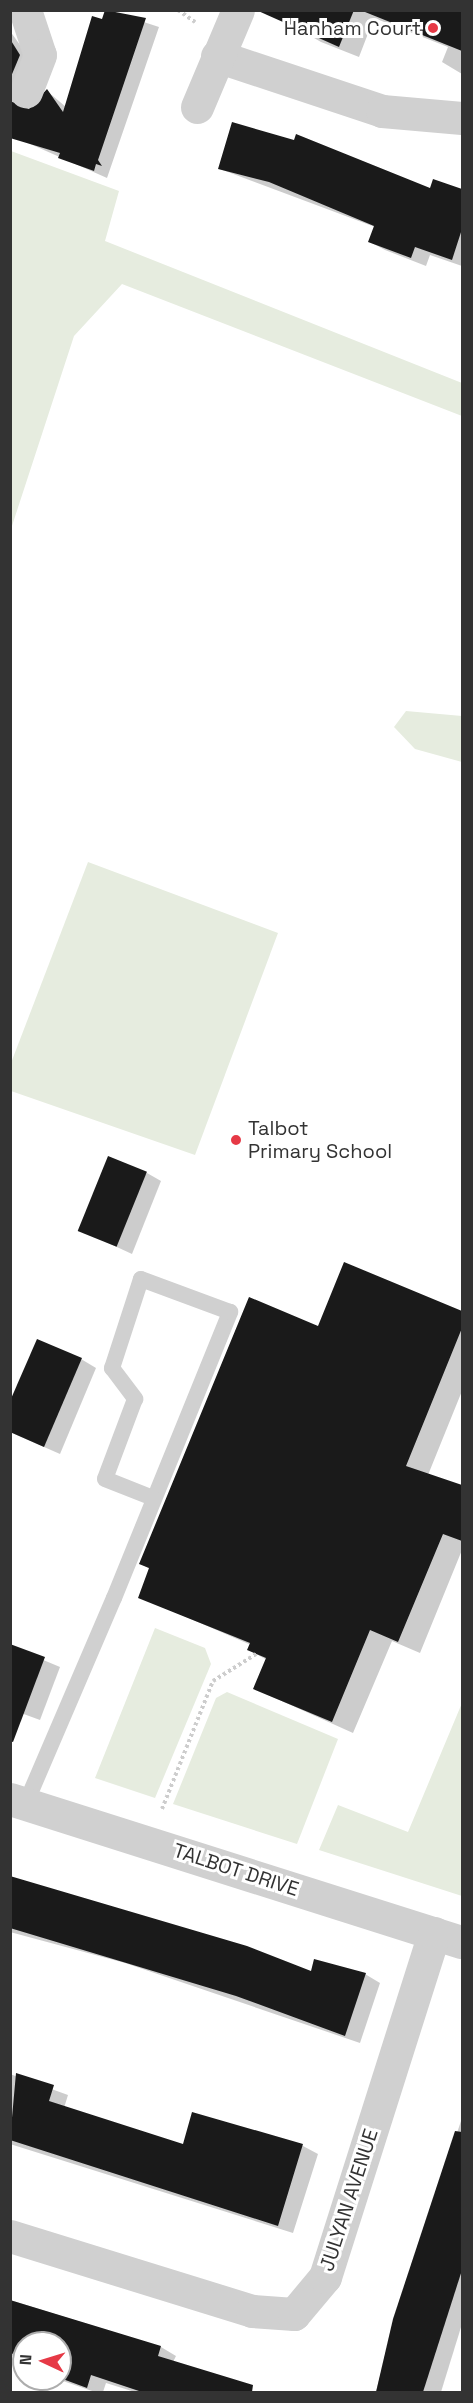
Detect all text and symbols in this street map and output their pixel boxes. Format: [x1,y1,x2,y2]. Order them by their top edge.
place label: Hanham Court [284,16,421,40]
marker: Hanham Court [426,21,440,35]
place label: Talbot Primary School [248,1116,392,1163]
marker: Talbot Primary School [229,1133,243,1147]
street label: TALBOT DRIVE [170,1838,302,1902]
street label: JULYAN AVENUE [315,2126,383,2274]
north arrow [12,2331,72,2391]
text: N [15,2354,36,2366]

